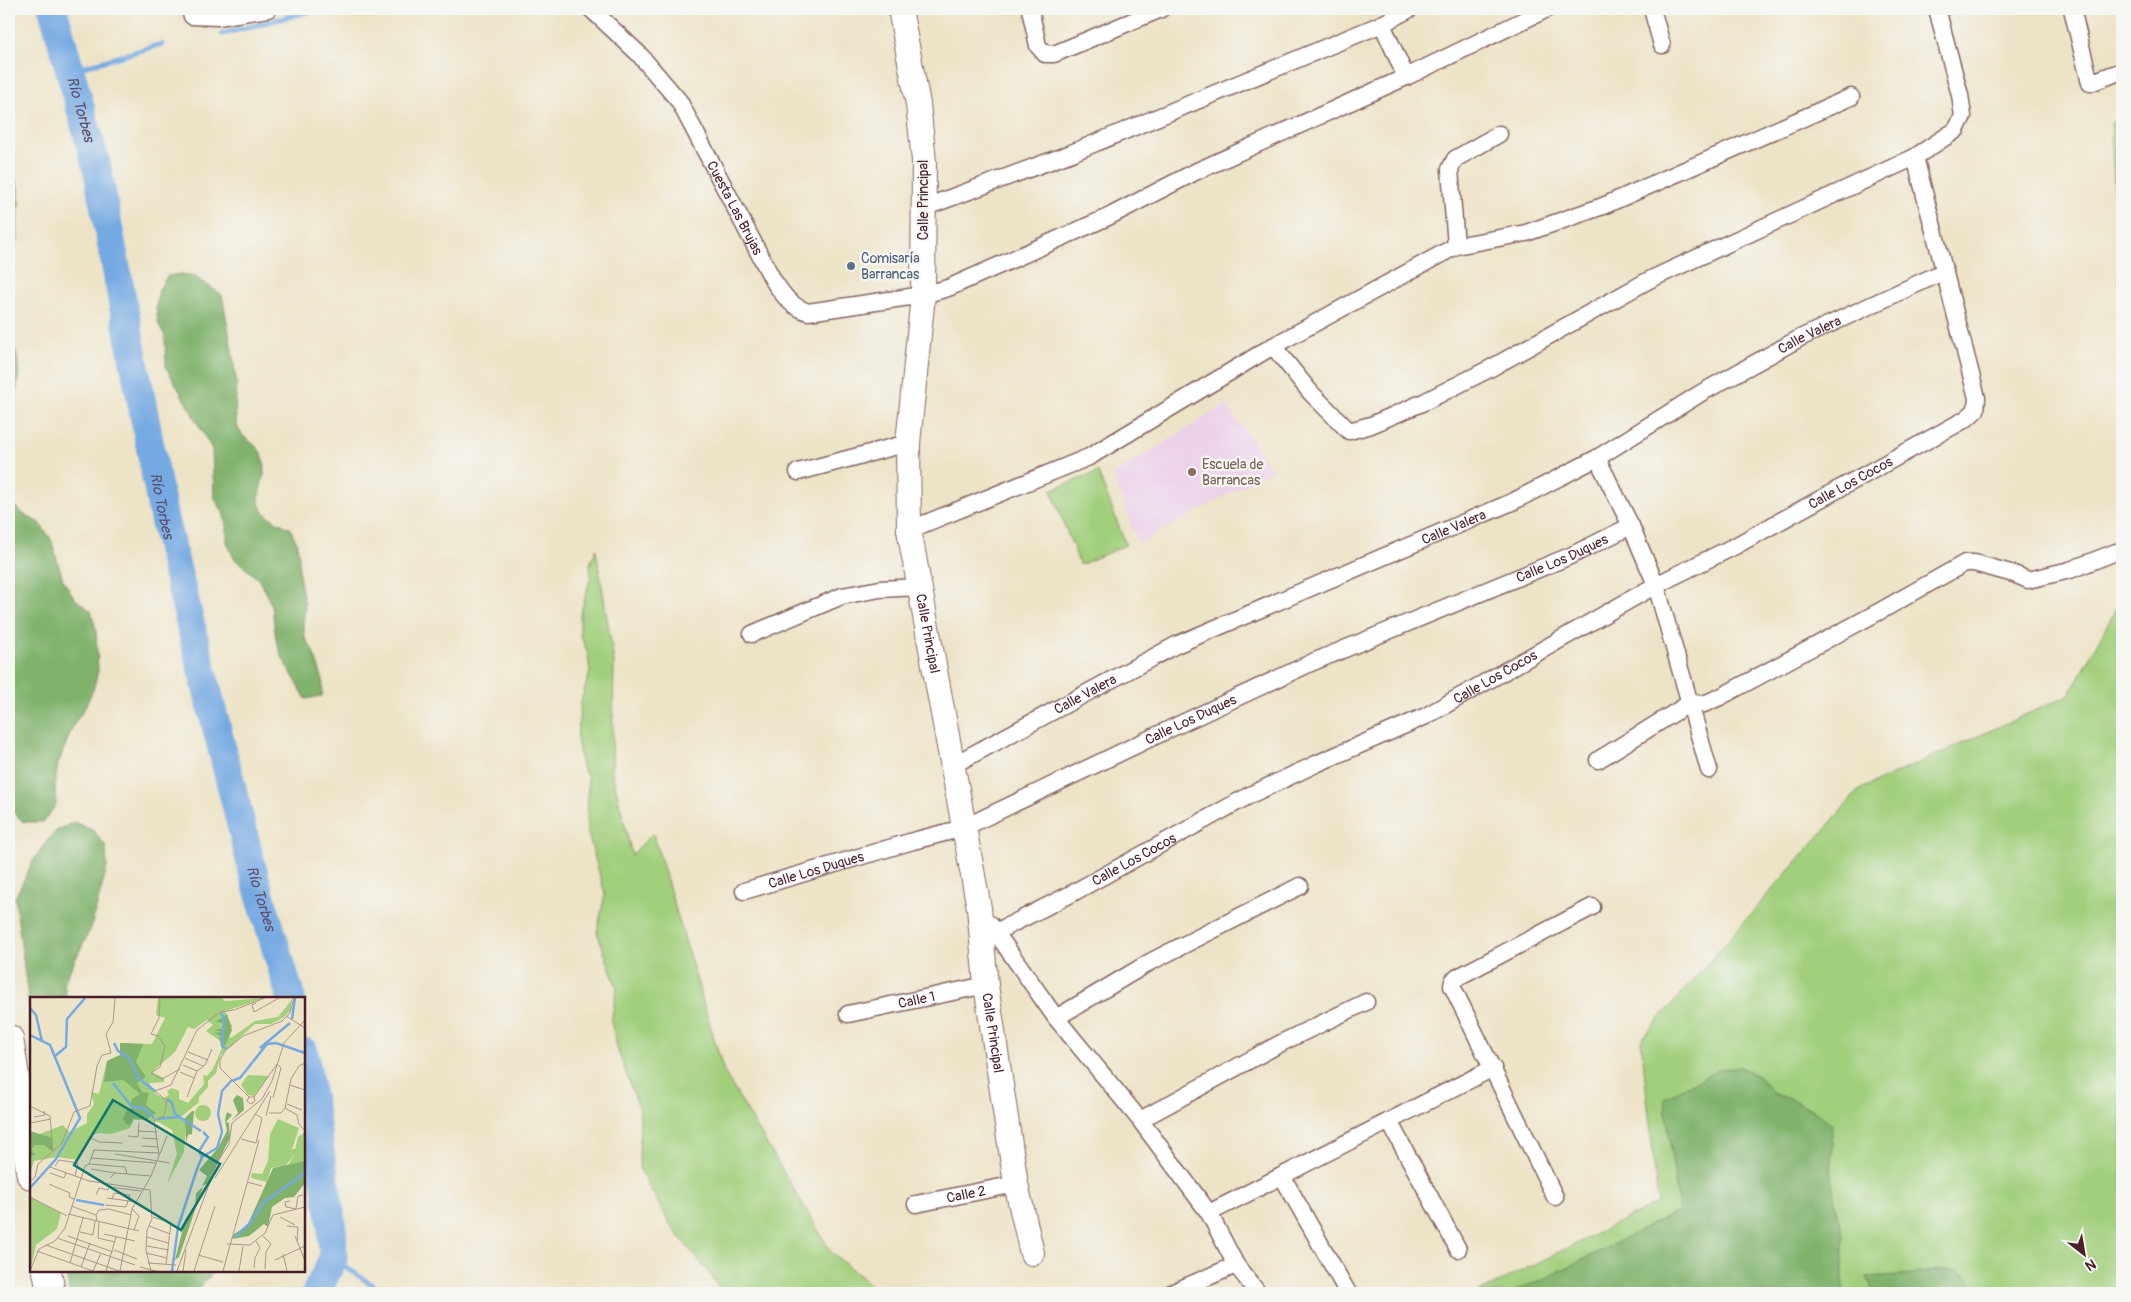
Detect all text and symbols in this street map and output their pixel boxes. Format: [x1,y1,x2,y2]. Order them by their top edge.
water label: Río Torbes [63,75,99,146]
street label: Cuesta Las Brujas [703,158,767,258]
street label: Calle Principal [915,160,932,240]
place label: Comisaría Barrancas [861,250,920,283]
marker: Comisaría Barrancas [845,260,857,272]
street label: Calle Valera [1775,312,1844,357]
street label: Calle Los Cocos [1805,452,1896,513]
place label: Escuela de Barrancas [1202,456,1263,489]
marker: Escuela de Barrancas [1186,466,1198,478]
water label: Río Torbes [146,471,179,543]
street label: Calle Valera [1419,506,1488,548]
street label: Calle Los Duques [1513,530,1611,586]
street label: Calle Principal [912,592,944,675]
street label: Calle Los Cocos [1450,646,1541,707]
street label: Calle Valera [1051,670,1119,718]
street label: Calle Los Duques [1142,690,1239,748]
street label: Calle Los Cocos [1089,829,1180,889]
street label: Calle Los Duques [766,847,866,892]
water label: Río Torbes [242,864,280,935]
street label: Calle 1 [897,987,936,1012]
street label: Calle Principal [979,992,1008,1074]
inset map [30,997,305,1272]
street label: Calle 2 [945,1182,987,1206]
north arrow [2058,1230,2108,1280]
text: N [2082,1255,2099,1274]

